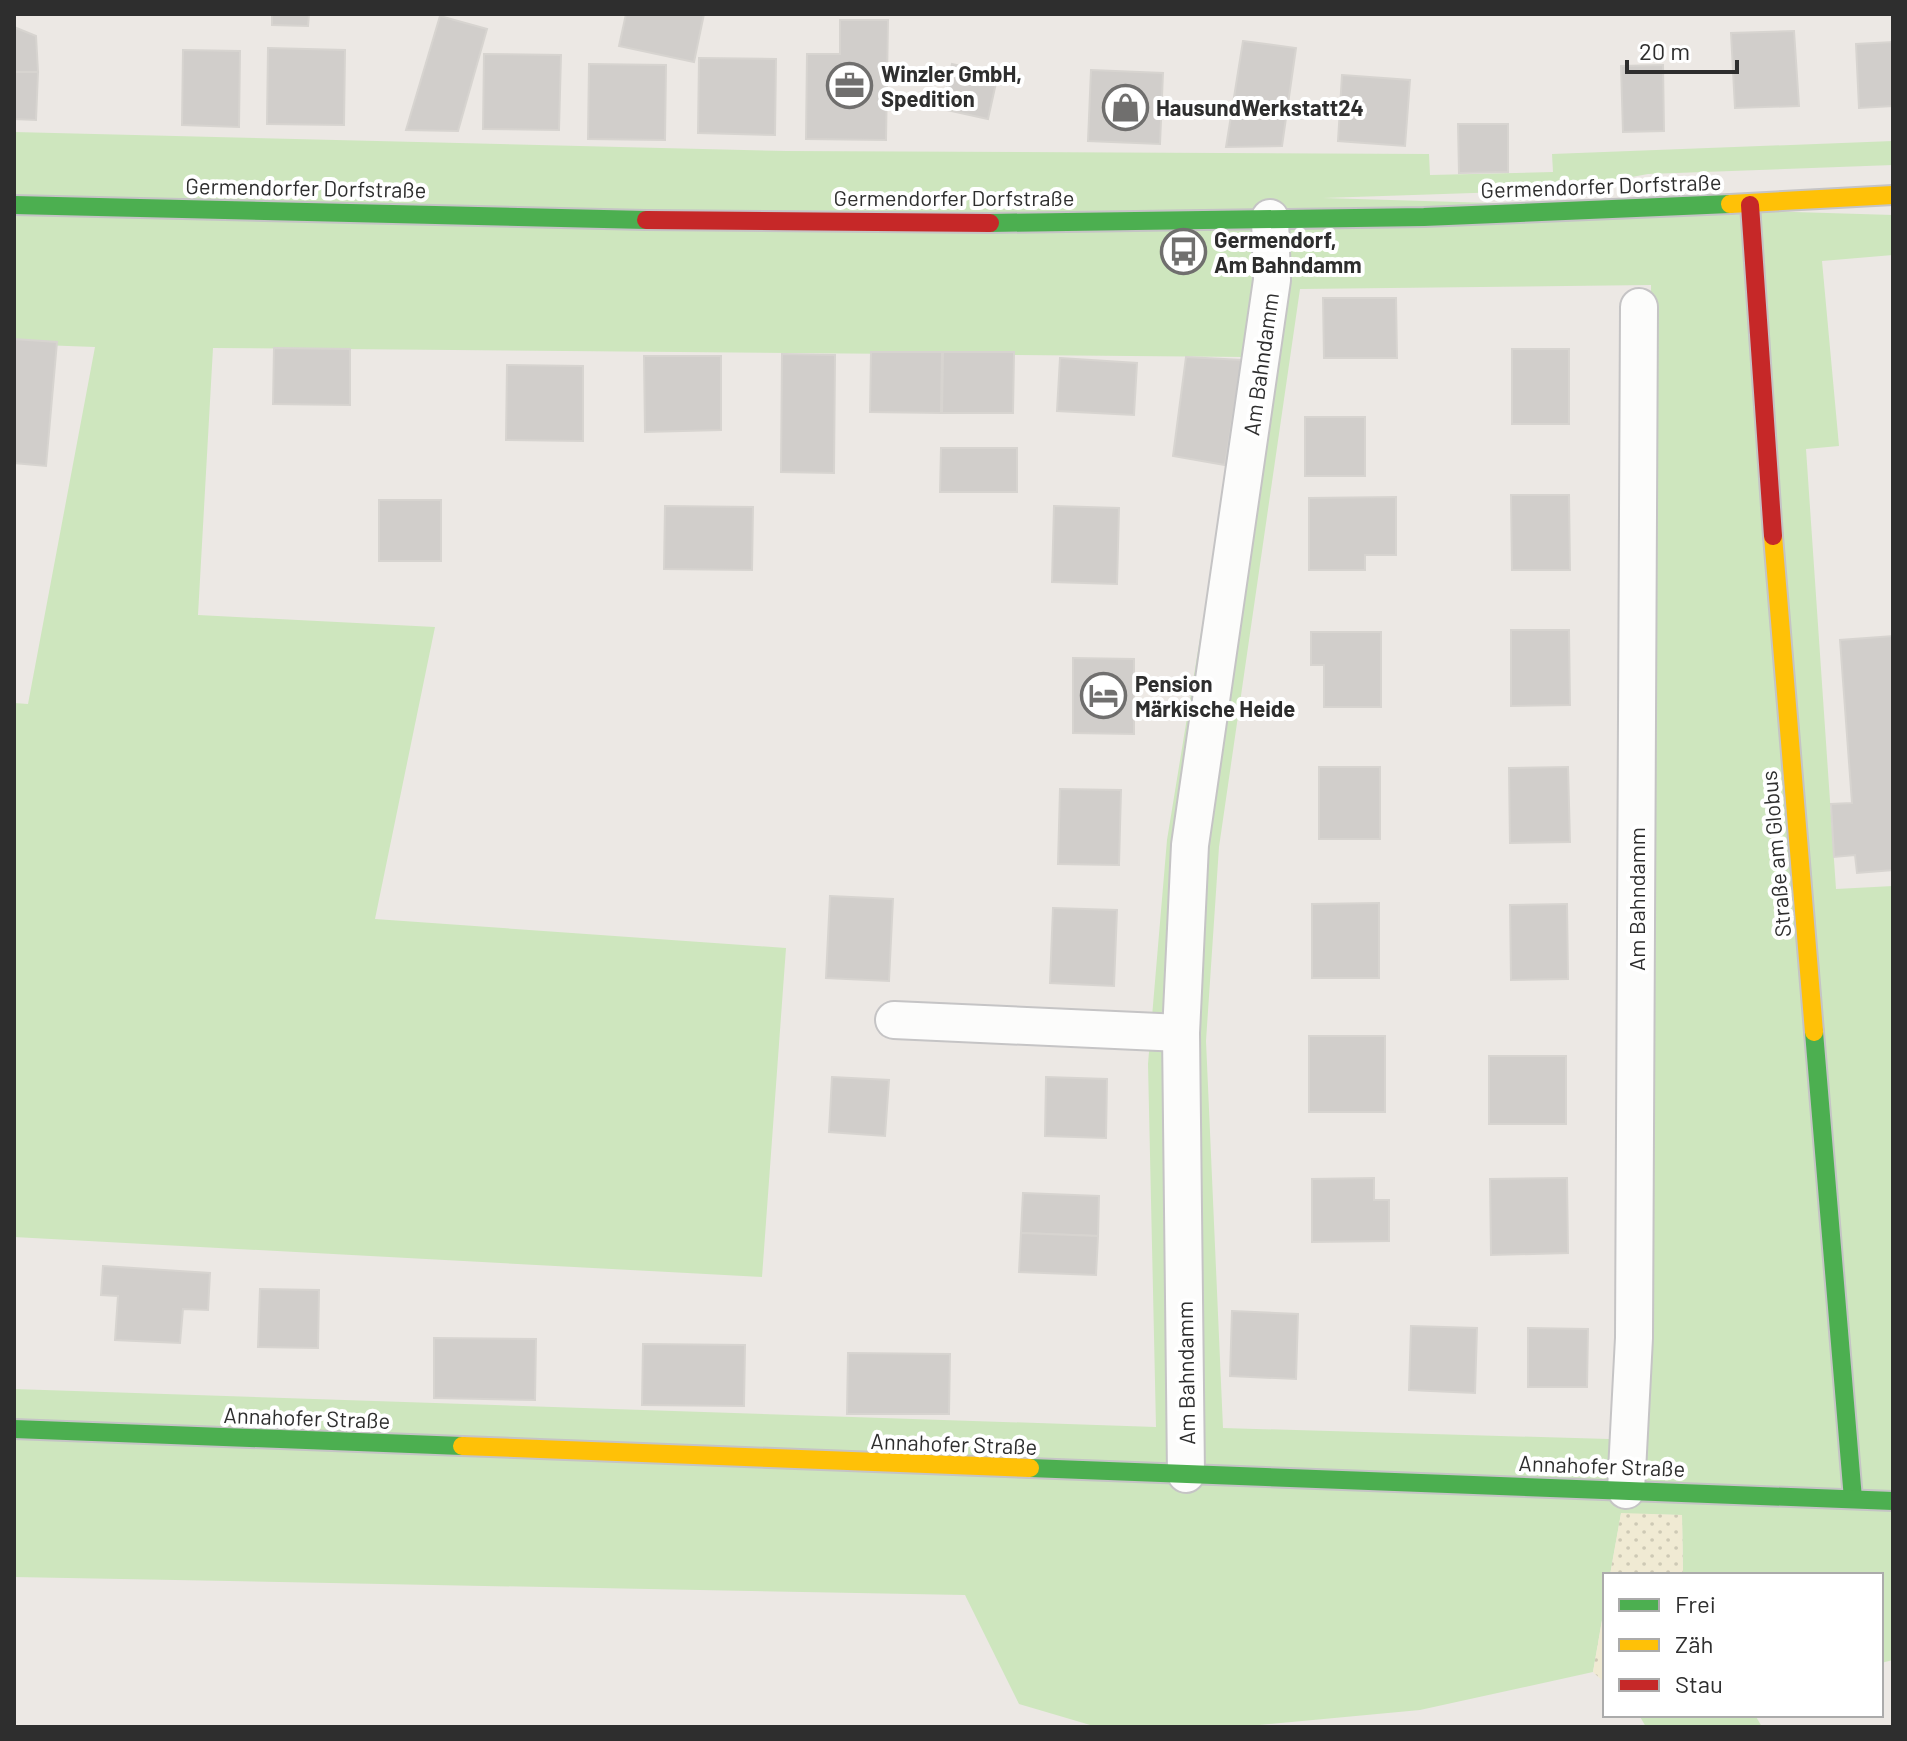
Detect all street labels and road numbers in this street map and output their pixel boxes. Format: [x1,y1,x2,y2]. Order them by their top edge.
street label: Germendorfer Dorfstraße [1480,168,1722,202]
street label: Germendorfer Dorfstraße [185,172,427,202]
street label: Germendorfer Dorfstraße [833,184,1075,210]
street label: Am Bahndamm [1237,291,1283,437]
street label: Straße am Globus [1755,770,1795,938]
street label: Am Bahndamm [1623,827,1649,971]
street label: Am Bahndamm [1171,1301,1199,1445]
street label: Annahofer Straße [223,1401,391,1433]
street label: Annahofer Straße [870,1427,1038,1459]
street label: Annahofer Straße [1518,1449,1686,1481]

